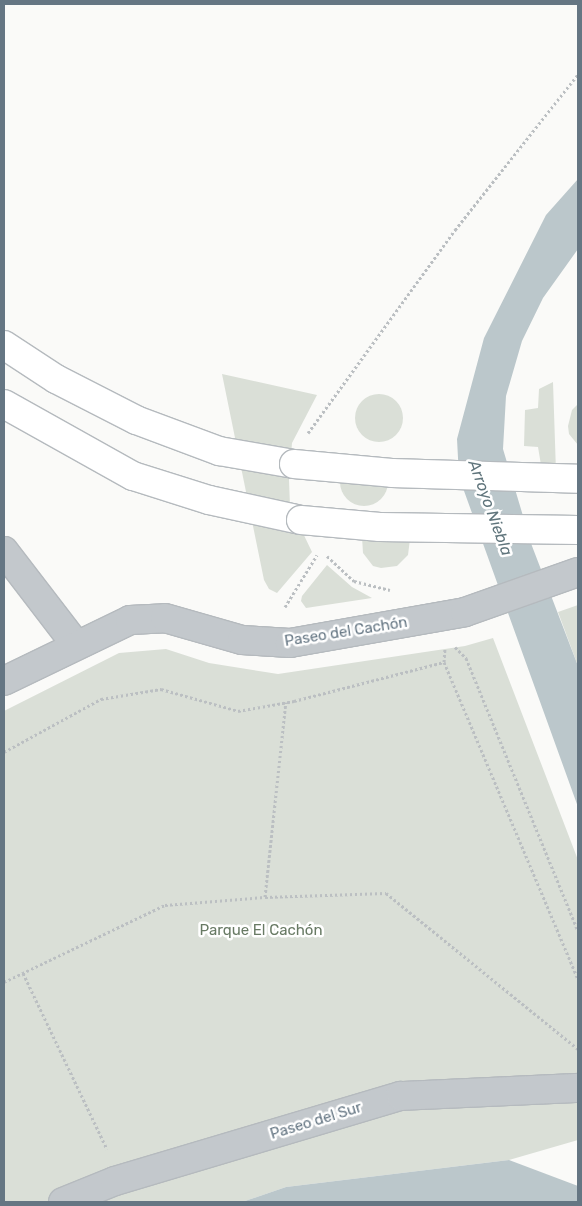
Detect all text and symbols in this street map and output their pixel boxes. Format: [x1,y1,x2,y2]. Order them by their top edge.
water label: Arroyo Niebla [464,458,516,558]
street label: Paseo del Cachón [283,613,409,651]
park label: Parque El Cachón [199,922,323,940]
street label: Paseo del Sur [268,1099,364,1143]

